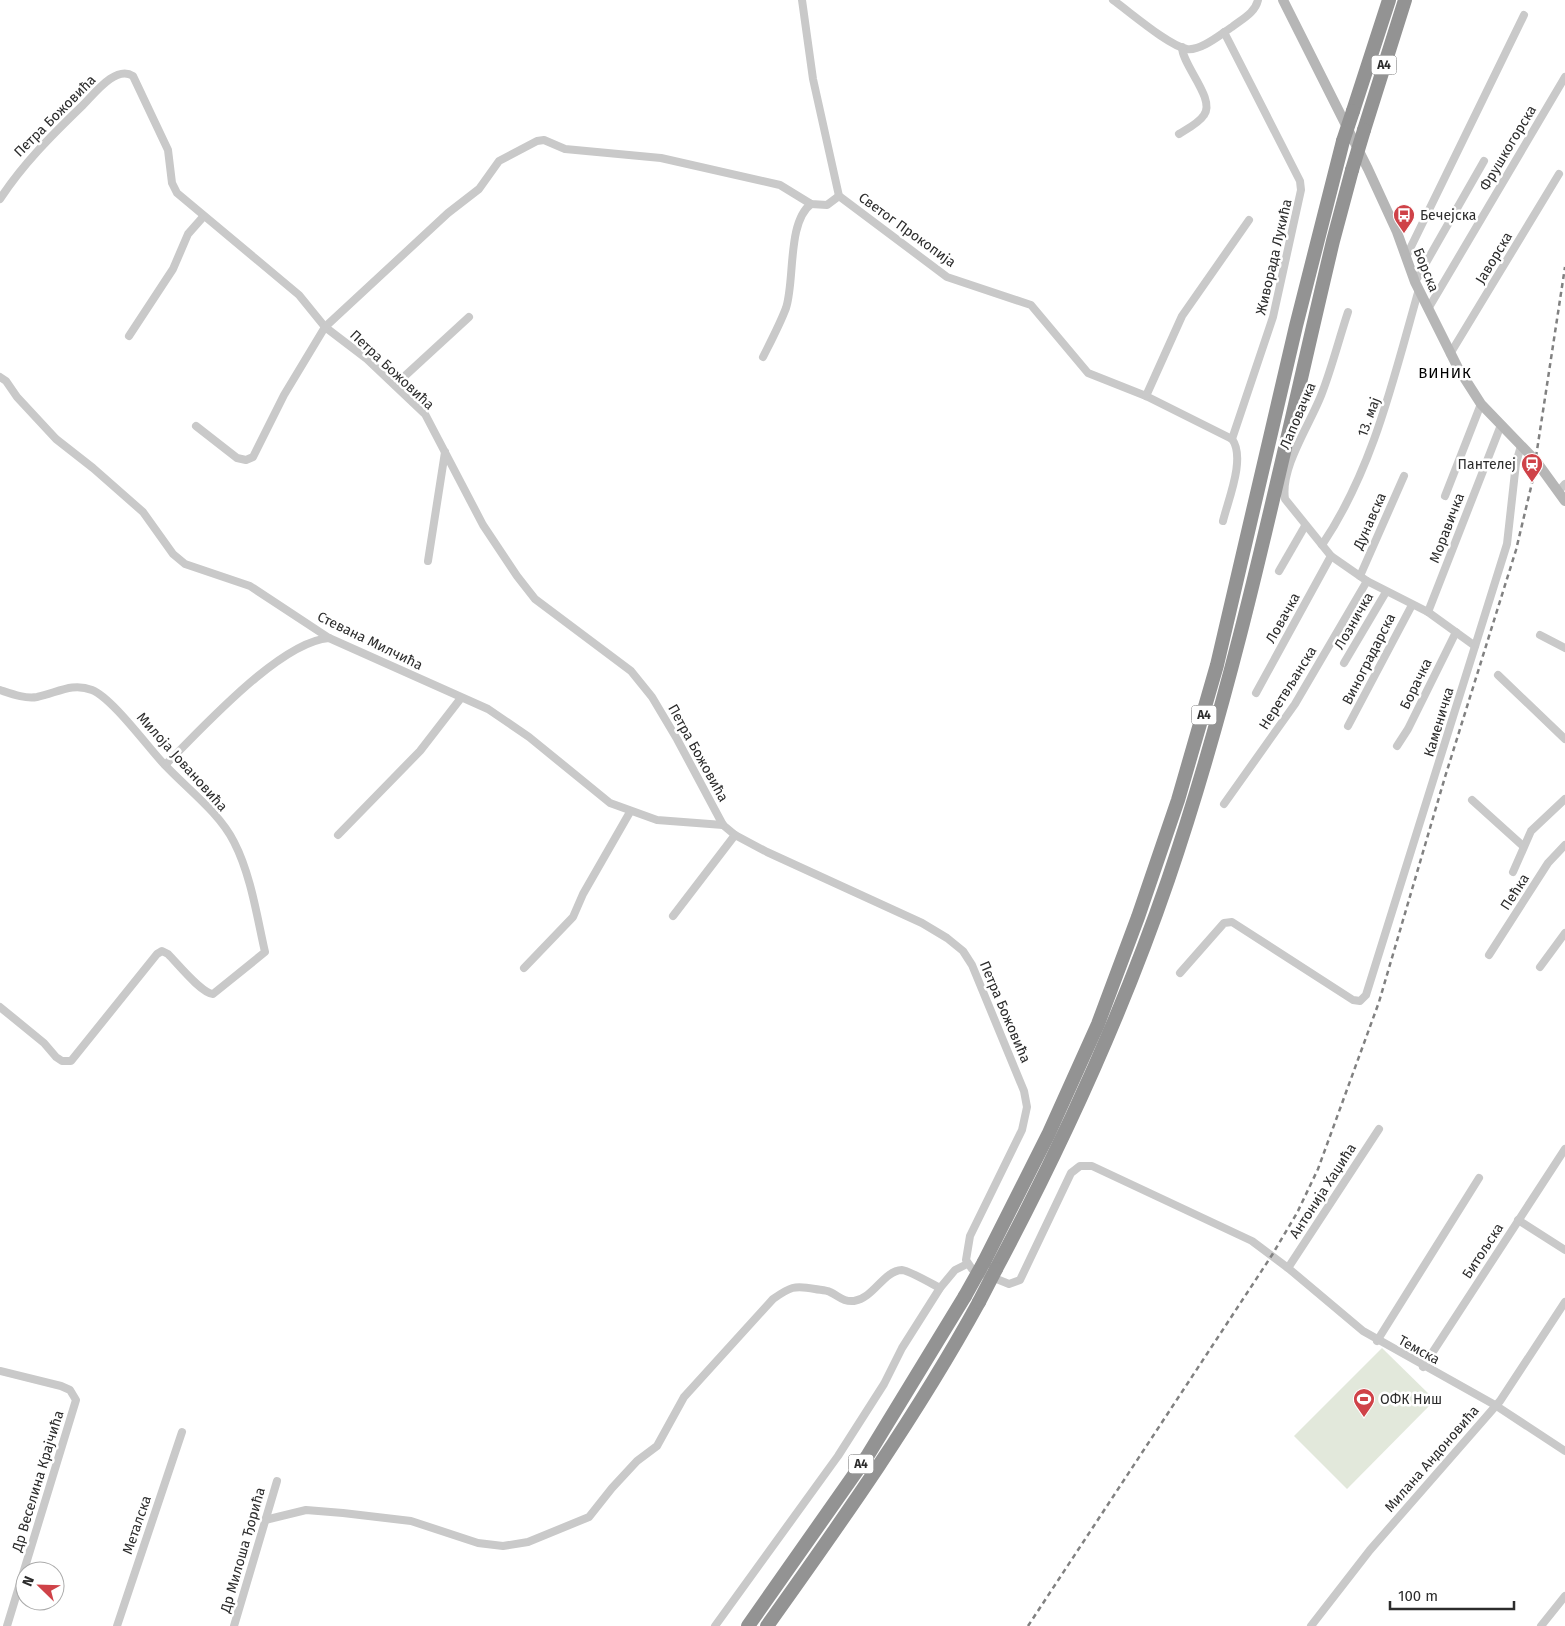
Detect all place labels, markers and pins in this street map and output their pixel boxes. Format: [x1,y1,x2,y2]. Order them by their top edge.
bus stop icon: Бечејска [1392,203,1416,234]
place label: Бечејска [1420,207,1476,224]
station icon: Пантелеј [1520,452,1544,483]
place label: Пантелеј [1458,456,1516,473]
sports icon: ОФК Ниш [1352,1387,1376,1418]
place label: ОФК Ниш [1380,1391,1442,1408]

